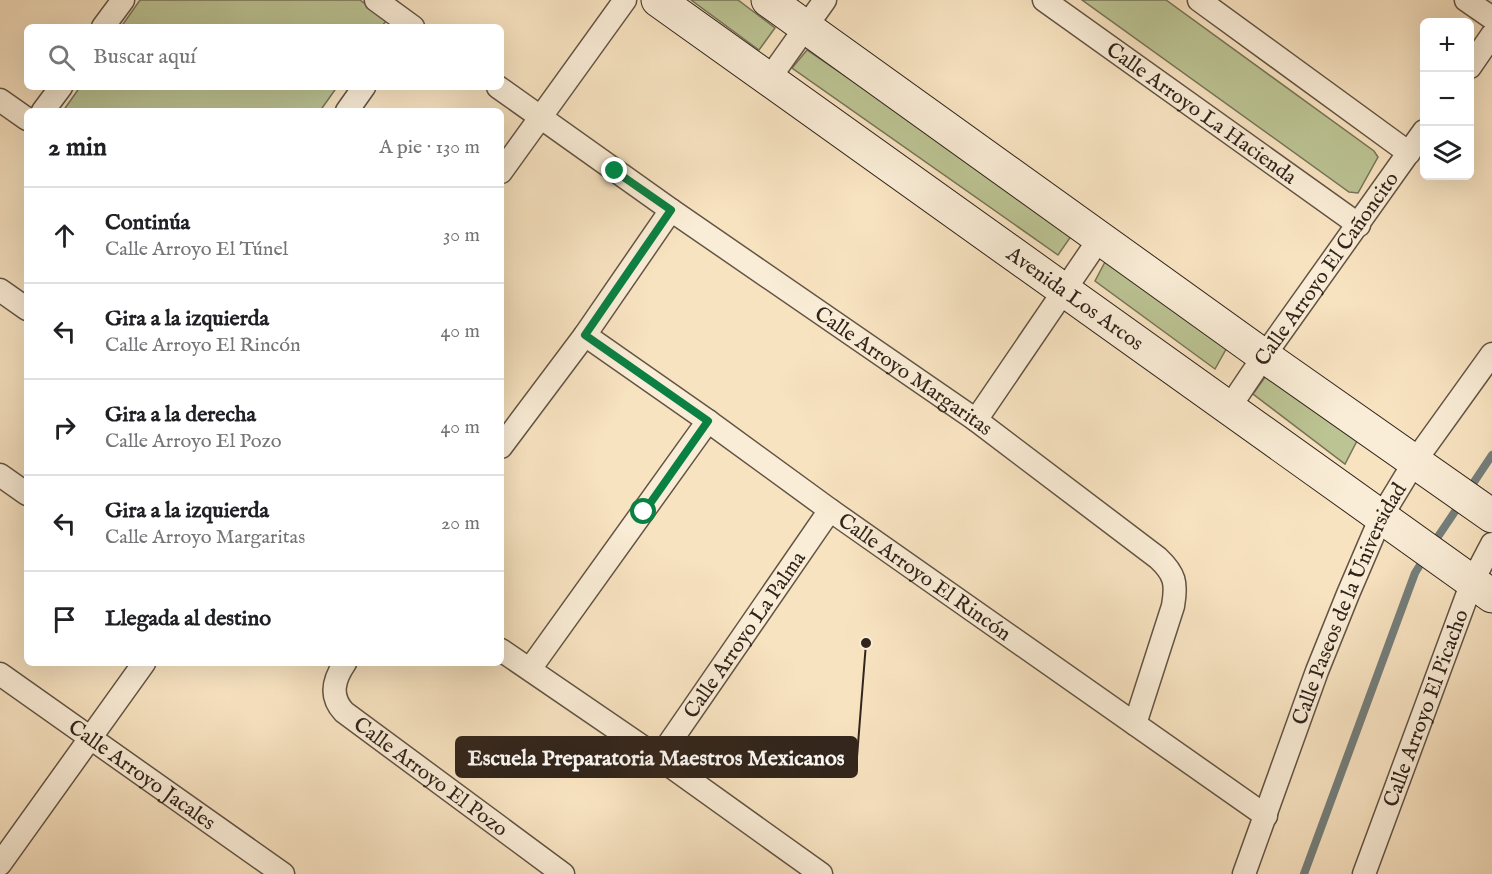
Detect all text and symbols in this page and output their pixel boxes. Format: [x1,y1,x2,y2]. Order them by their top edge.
map controls [1420,18,1474,180]
button: + [1420,18,1474,72]
search box [24,24,504,90]
street label: Calle Arroyo La Hacienda [1100,37,1302,192]
icon: search [45,41,78,74]
text: Buscar aquí [93,43,196,71]
button: − [1420,72,1474,126]
button: layers [1420,126,1474,180]
text: 2 min [48,131,107,164]
text: A pie · 130 m [379,135,480,160]
route end [601,157,627,183]
street label: Calle Arroyo El Cañoncito [1249,167,1406,372]
text: Continúa [105,209,190,237]
icon: ahead [48,219,81,252]
text: 30 m [443,223,480,248]
text: Calle Arroyo El Túnel [105,237,288,262]
street label: Avenida Los Arcos [1000,241,1148,358]
street label: Calle Arroyo Margaritas [809,301,997,443]
text: Gira a la izquierda [105,305,269,333]
icon: left [48,315,81,348]
text: 40 m [441,319,480,344]
text: Calle Arroyo El Rincón [105,333,301,358]
text: Gira a la derecha [105,401,256,429]
icon: right [48,411,81,444]
text: 40 m [441,415,480,440]
text: Calle Arroyo El Pozo [105,429,281,454]
street label: Calle Paseos de la Universidad [1287,478,1414,729]
text: Gira a la izquierda [105,497,269,525]
route start [630,498,656,524]
icon: left [48,507,81,540]
street label: Calle Arroyo El Rincón [832,508,1016,648]
text: 20 m [441,511,480,536]
text: Calle Arroyo Margaritas [105,525,305,550]
street label: Calle Arroyo La Palma [678,546,813,724]
icon: arrive [48,603,81,636]
text: Llegada al destino [105,605,271,633]
street label: Calle Arroyo El Picacho [1378,606,1476,811]
street label: Calle Arroyo El Pozo [347,712,513,844]
street label: Calle Arroyo Jacales [62,714,220,837]
callout: Escuela Preparatoria Maestros Mexicanos [456,737,857,777]
text: Escuela Preparatoria Maestros Mexicanos [467,745,845,773]

